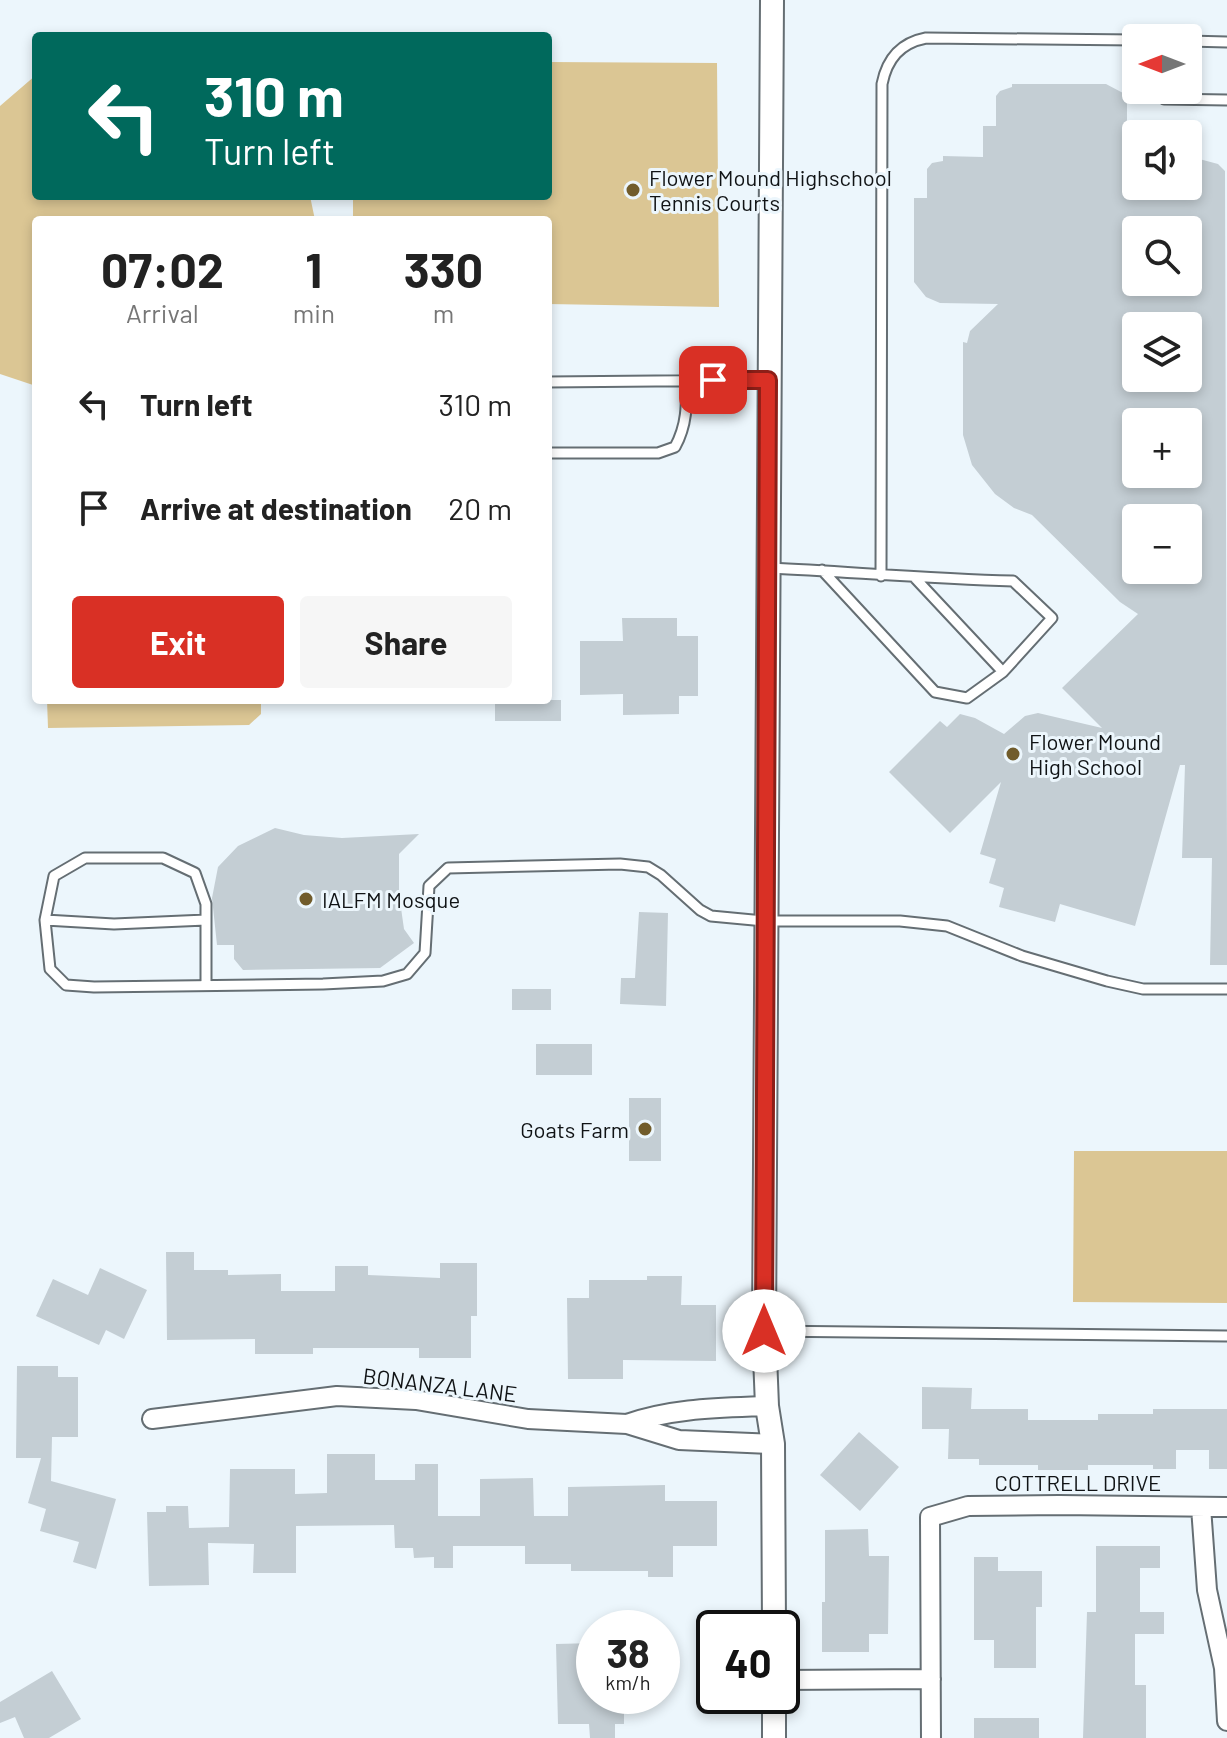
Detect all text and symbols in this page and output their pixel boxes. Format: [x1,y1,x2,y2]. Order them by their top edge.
north arrow [1122,24,1202,104]
map controls [1122,24,1202,584]
text: 310 m [204,61,344,128]
icon: left [72,64,176,168]
button: sound [1122,120,1202,200]
text: Turn left [204,129,335,172]
place label: Flower Mound Highschool Tennis Courts [649,164,892,215]
marker: Flower Mound Highschool Tennis Courts [624,181,642,199]
button: search [1122,216,1202,296]
text: 07:02 [101,240,224,298]
text: 1 [305,240,322,298]
text: 330 [404,240,483,298]
text: Arrival [126,297,199,328]
text: min [293,297,335,328]
text: m [433,297,454,328]
button: layers [1122,312,1202,392]
pin [679,346,747,414]
icon: arrive [691,358,735,402]
icon: left [72,382,116,426]
text: Turn left [140,386,253,422]
text: 310 m [439,386,512,422]
button: + [1122,408,1202,488]
icon: arrive [72,486,116,530]
text: Arrive at destination [140,490,412,526]
text: 20 m [448,490,512,526]
button: − [1122,504,1202,584]
button: Exit [72,596,284,688]
button: Share [300,596,512,688]
place label: Flower Mound High School [1029,728,1161,779]
marker: Flower Mound High School [1004,745,1022,763]
place label: IALFM Mosque [322,886,460,912]
marker: IALFM Mosque [297,890,315,908]
place label: Goats Farm [520,1116,629,1142]
marker: Goats Farm [636,1120,654,1138]
position arrow [722,1289,806,1373]
street label: BONANZA LANE [361,1362,519,1406]
street label: COTTRELL DRIVE [995,1469,1161,1495]
speed limit sign: 40 [696,1610,800,1714]
text: 38 [606,1628,650,1676]
text: km/h [605,1670,651,1694]

